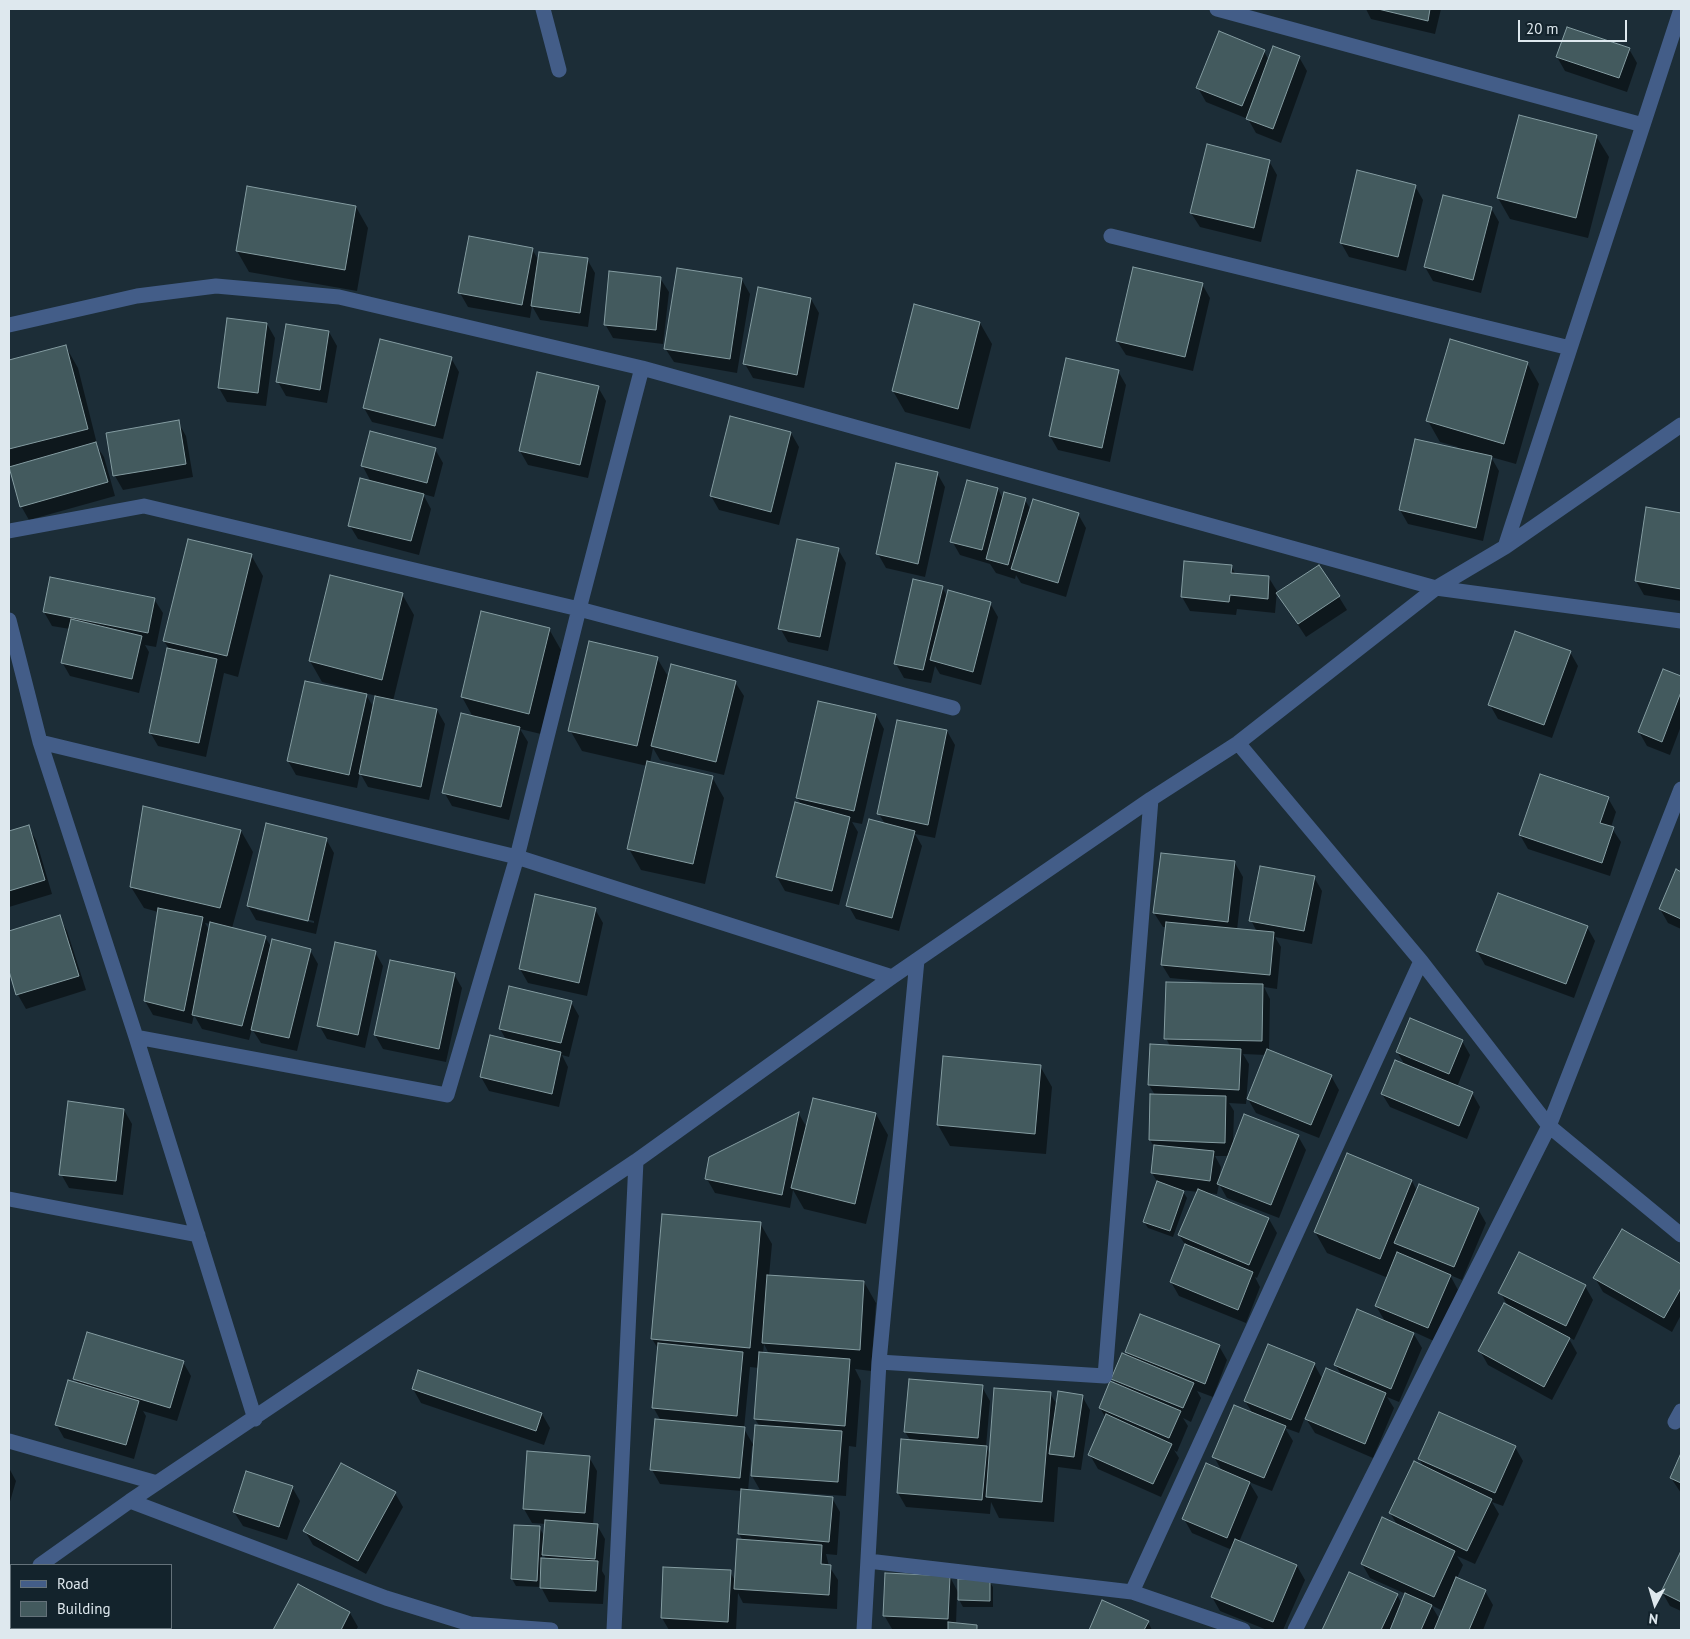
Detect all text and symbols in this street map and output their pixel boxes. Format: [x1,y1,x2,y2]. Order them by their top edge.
scale bar [1520,10,1629,42]
text: 20 m [1526,19,1559,38]
legend [10,1564,172,1629]
text: Road [57,1574,89,1593]
north arrow [1630,1579,1680,1629]
text: Building [57,1599,111,1618]
text: N [1648,1609,1659,1628]

